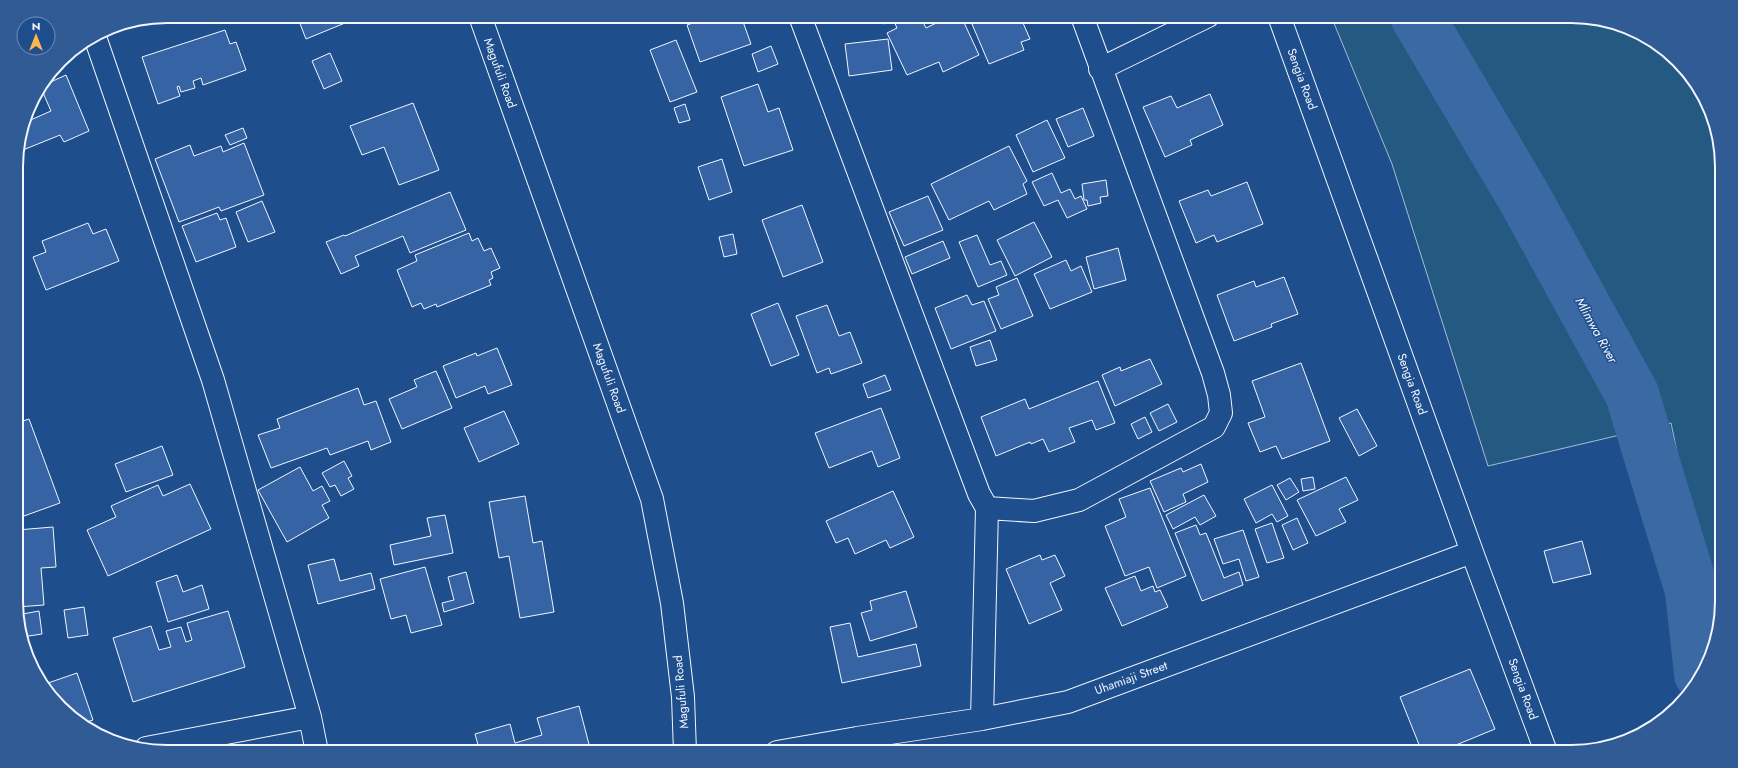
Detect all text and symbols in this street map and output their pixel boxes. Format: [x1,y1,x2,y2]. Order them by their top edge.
north arrow [16,16,56,56]
text: N [32,18,40,34]
street label: Magufuli Road [479,35,521,111]
street label: Sengia Road [1283,46,1321,112]
water label: Mlimwa River [1571,294,1623,367]
street label: Magufuli Road [588,340,630,416]
street label: Sengia Road [1393,351,1431,417]
street label: Magufuli Road [669,654,693,730]
street label: Uhamiaji Street [1092,656,1170,699]
street label: Sengia Road [1504,656,1542,722]

